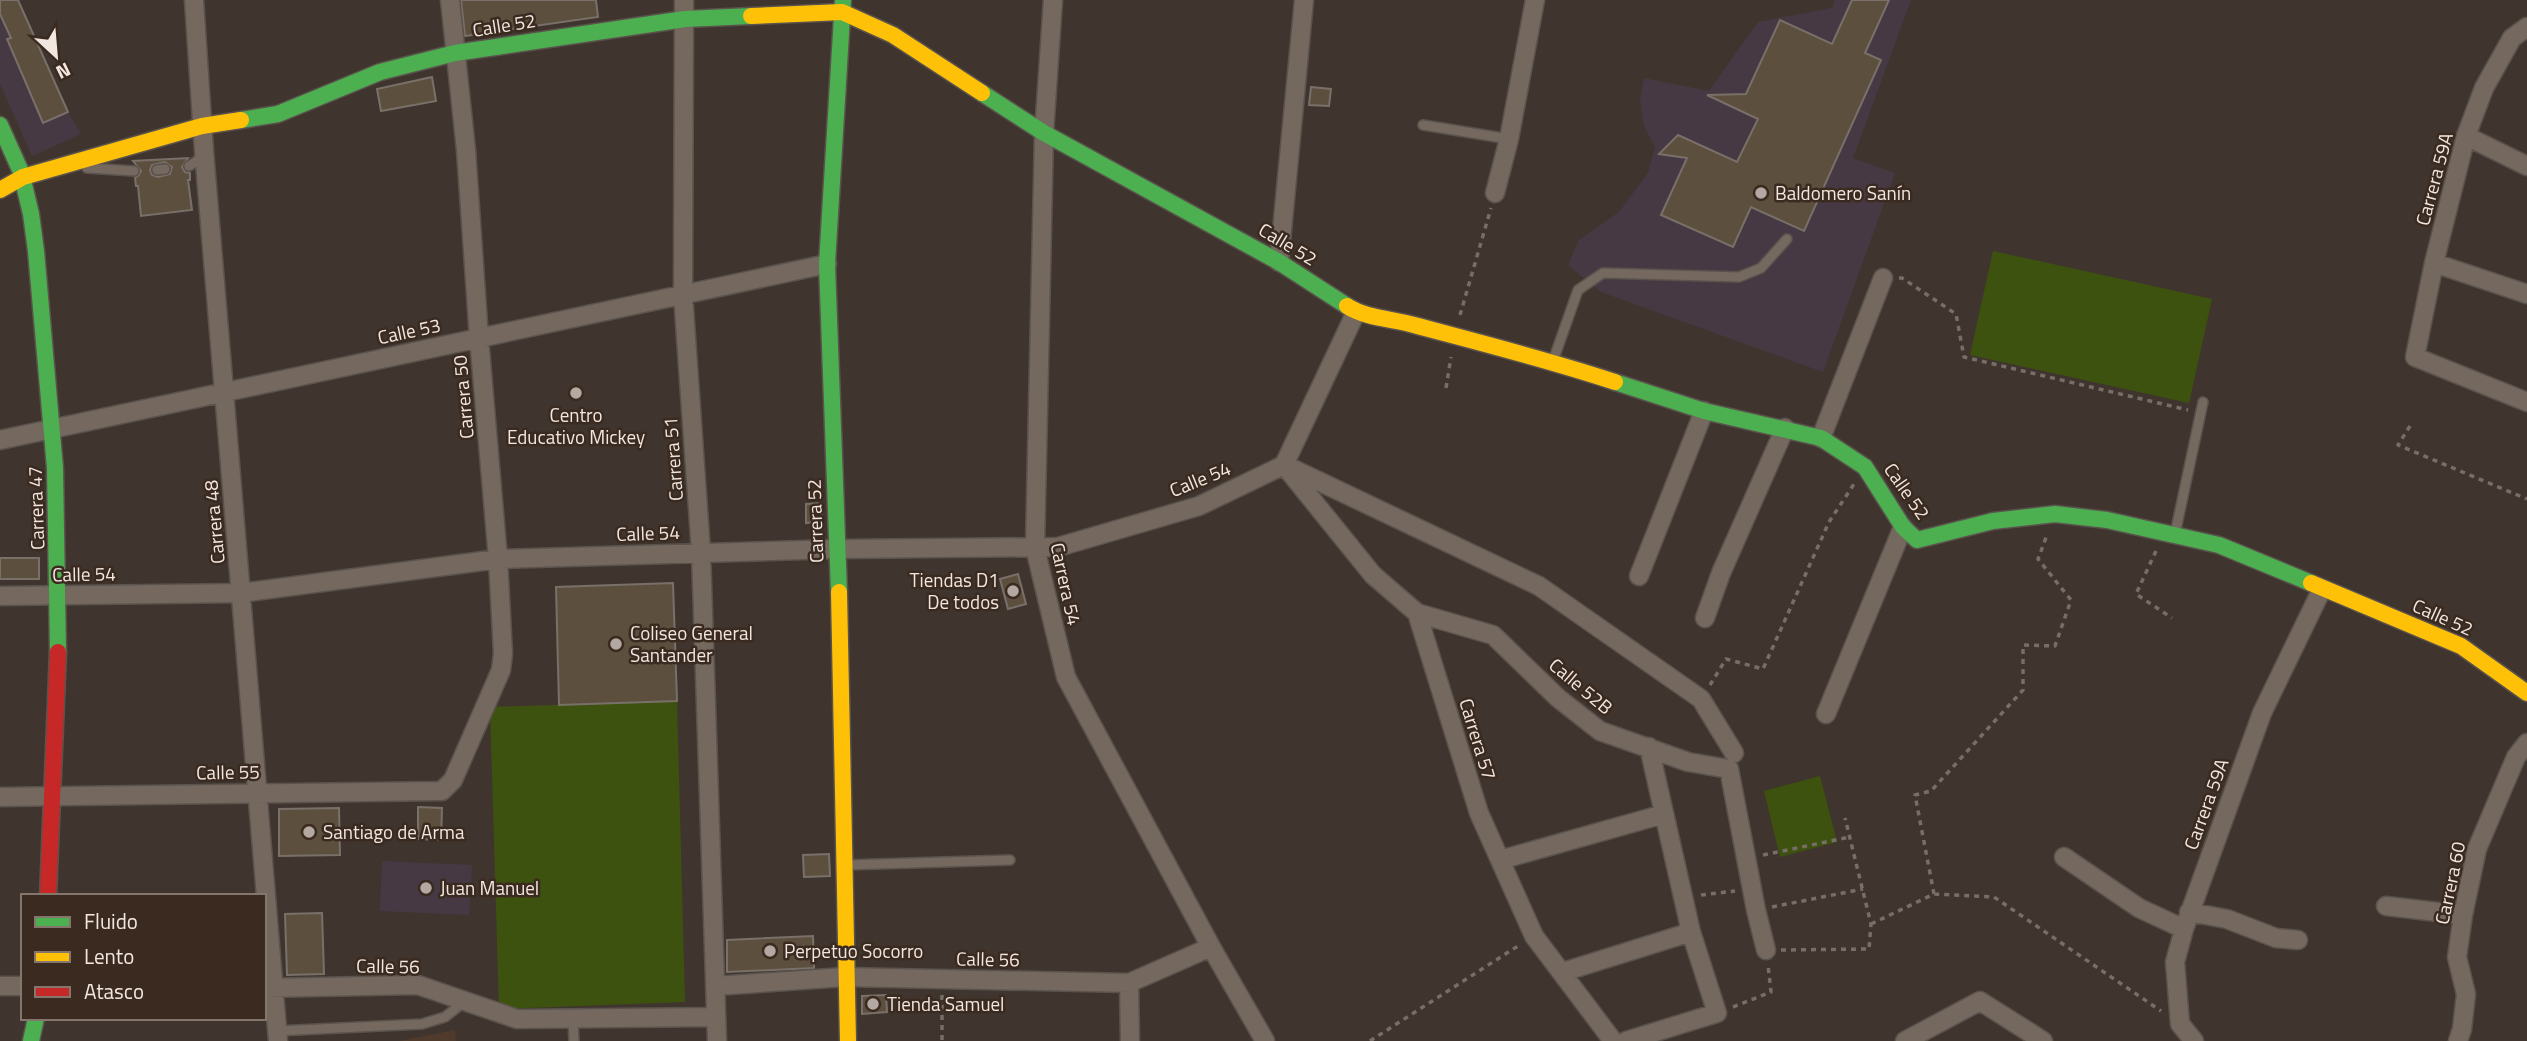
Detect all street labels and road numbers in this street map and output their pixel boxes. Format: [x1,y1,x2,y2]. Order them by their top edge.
street label: Calle 52 [470,5,538,44]
street label: Carrera 59A [2407,129,2460,229]
street label: Calle 52 [1253,215,1323,272]
street label: Calle 53 [375,310,443,351]
street label: Carrera 50 [444,354,481,440]
street label: Carrera 51 [655,416,690,502]
street label: Calle 54 [1165,453,1235,504]
street label: Calle 52 [1877,456,1938,525]
street label: Carrera 47 [20,466,51,550]
street label: Carrera 48 [195,479,232,565]
street label: Carrera 52 [799,479,830,563]
street label: Calle 54 [616,517,680,548]
street label: Carrera 54 [1044,540,1089,628]
street label: Calle 54 [52,558,116,589]
street label: Calle 52 [2408,590,2478,643]
street label: Calle 52B [1543,650,1620,721]
street label: Carrera 57 [1452,694,1505,783]
street label: Carrera 59A [2176,754,2235,854]
street label: Calle 55 [196,756,260,787]
street label: Carrera 60 [2427,839,2472,927]
street label: Calle 56 [956,943,1020,974]
street label: Calle 56 [356,950,420,981]

